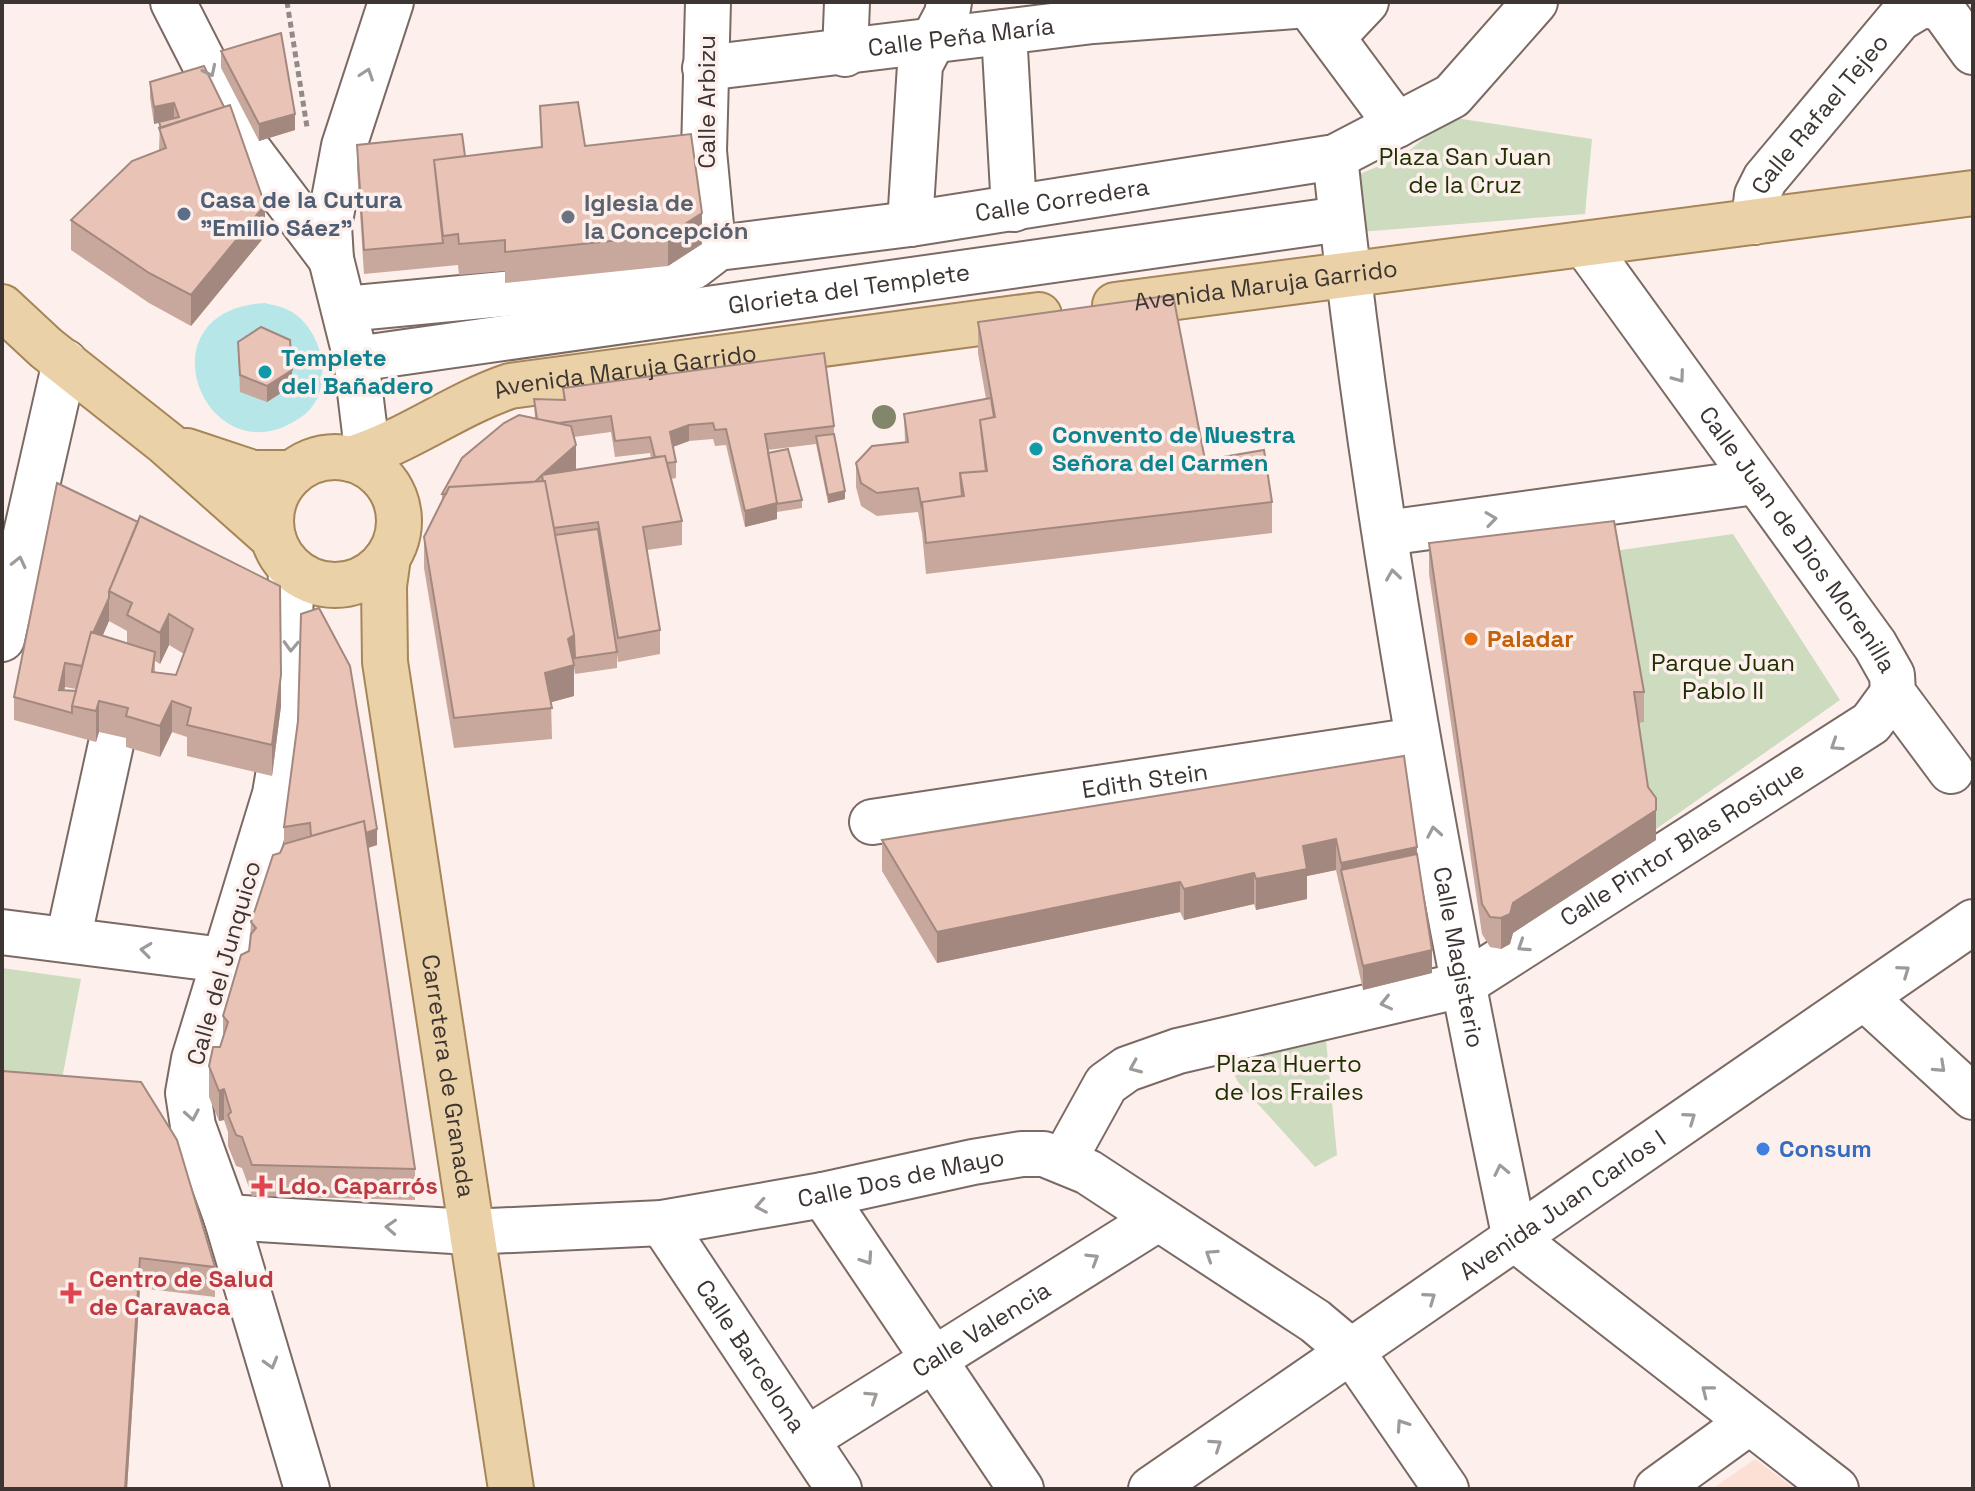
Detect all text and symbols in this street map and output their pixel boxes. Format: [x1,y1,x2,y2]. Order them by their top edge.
street label: Calle Peña María [866,10,1056,63]
street label: Calle Rafael Tejeo [1744,27,1895,199]
street label: Calle Arbizu [691,35,722,169]
one-way arrow [200,62,216,77]
one-way arrow [357,67,373,81]
park label: Plaza San Juan de la Cruz [1379,141,1551,200]
street label: Calle Corredera [973,171,1151,229]
place label: Casa de la Cutura "Emilio Sáez" [200,184,402,243]
place label: Iglesia de la Concepción [584,187,748,246]
marker: Casa de la Cutura "Emilio Sáez" [175,205,193,223]
marker: Iglesia de la Concepción [559,208,577,226]
street label: Avenida Maruja Garrido [1132,252,1399,317]
street label: Glorieta del Templete [726,256,972,321]
street label: Avenida Maruja Garrido [488,337,759,406]
place label: Templete del Bañadero [281,342,434,401]
marker: Templete del Bañadero [256,363,274,381]
one-way arrow [1669,368,1684,382]
street label: Calle Juan de Dios Morenilla [1692,400,1904,678]
place label: Convento de Nuestra Señora del Carmen [1052,419,1295,478]
marker: Convento de Nuestra Señora del Carmen [1027,440,1045,458]
one-way arrow [1484,511,1498,528]
one-way arrow [10,556,27,570]
one-way arrow [1385,569,1402,582]
place label: Paladar [1487,623,1574,654]
marker: Paladar [1462,630,1480,648]
one-way arrow [282,640,299,653]
park label: Parque Juan Pablo II [1651,647,1795,706]
one-way arrow [1831,735,1845,750]
street label: Calle Pintor Blas Rosique [1554,754,1810,933]
street label: Edith Stein [1080,756,1210,805]
one-way arrow [1426,826,1443,839]
street label: Calle del Junquico [179,857,268,1069]
street label: Calle Magisterio [1426,864,1492,1051]
one-way arrow [1518,936,1532,951]
one-way arrow [139,942,152,959]
street label: Carretera de Granada [415,952,482,1200]
one-way arrow [1896,966,1910,980]
one-way arrow [1380,993,1393,1010]
park label: Plaza Huerto de los Frailes [1214,1048,1364,1107]
one-way arrow [1930,1057,1945,1071]
one-way arrow [1129,1058,1143,1074]
one-way arrow [183,1109,200,1122]
one-way arrow [1682,1113,1696,1128]
street label: Avenida Juan Carlos I [1453,1123,1672,1287]
place label: Consum [1779,1133,1872,1164]
marker: Consum [1754,1140,1772,1158]
street label: Calle Dos de Mayo [795,1141,1007,1214]
one-way arrow [1493,1163,1510,1176]
place label: Ldo. Caparrós [278,1170,438,1201]
marker: Ldo. Caparrós [253,1177,271,1195]
one-way arrow [754,1196,768,1213]
one-way arrow [384,1219,397,1236]
one-way arrow [1205,1249,1219,1264]
one-way arrow [857,1251,872,1265]
one-way arrow [1084,1253,1099,1268]
place label: Centro de Salud de Caravaca [89,1263,274,1322]
street label: Calle Barcelona [689,1273,813,1439]
street label: Calle Valencia [906,1274,1056,1384]
marker: Centro de Salud de Caravaca [60,1282,82,1304]
one-way arrow [1422,1293,1436,1308]
one-way arrow [262,1355,278,1369]
one-way arrow [1702,1386,1716,1401]
one-way arrow [864,1391,878,1406]
one-way arrow [1397,1419,1412,1433]
one-way arrow [1207,1440,1221,1455]

